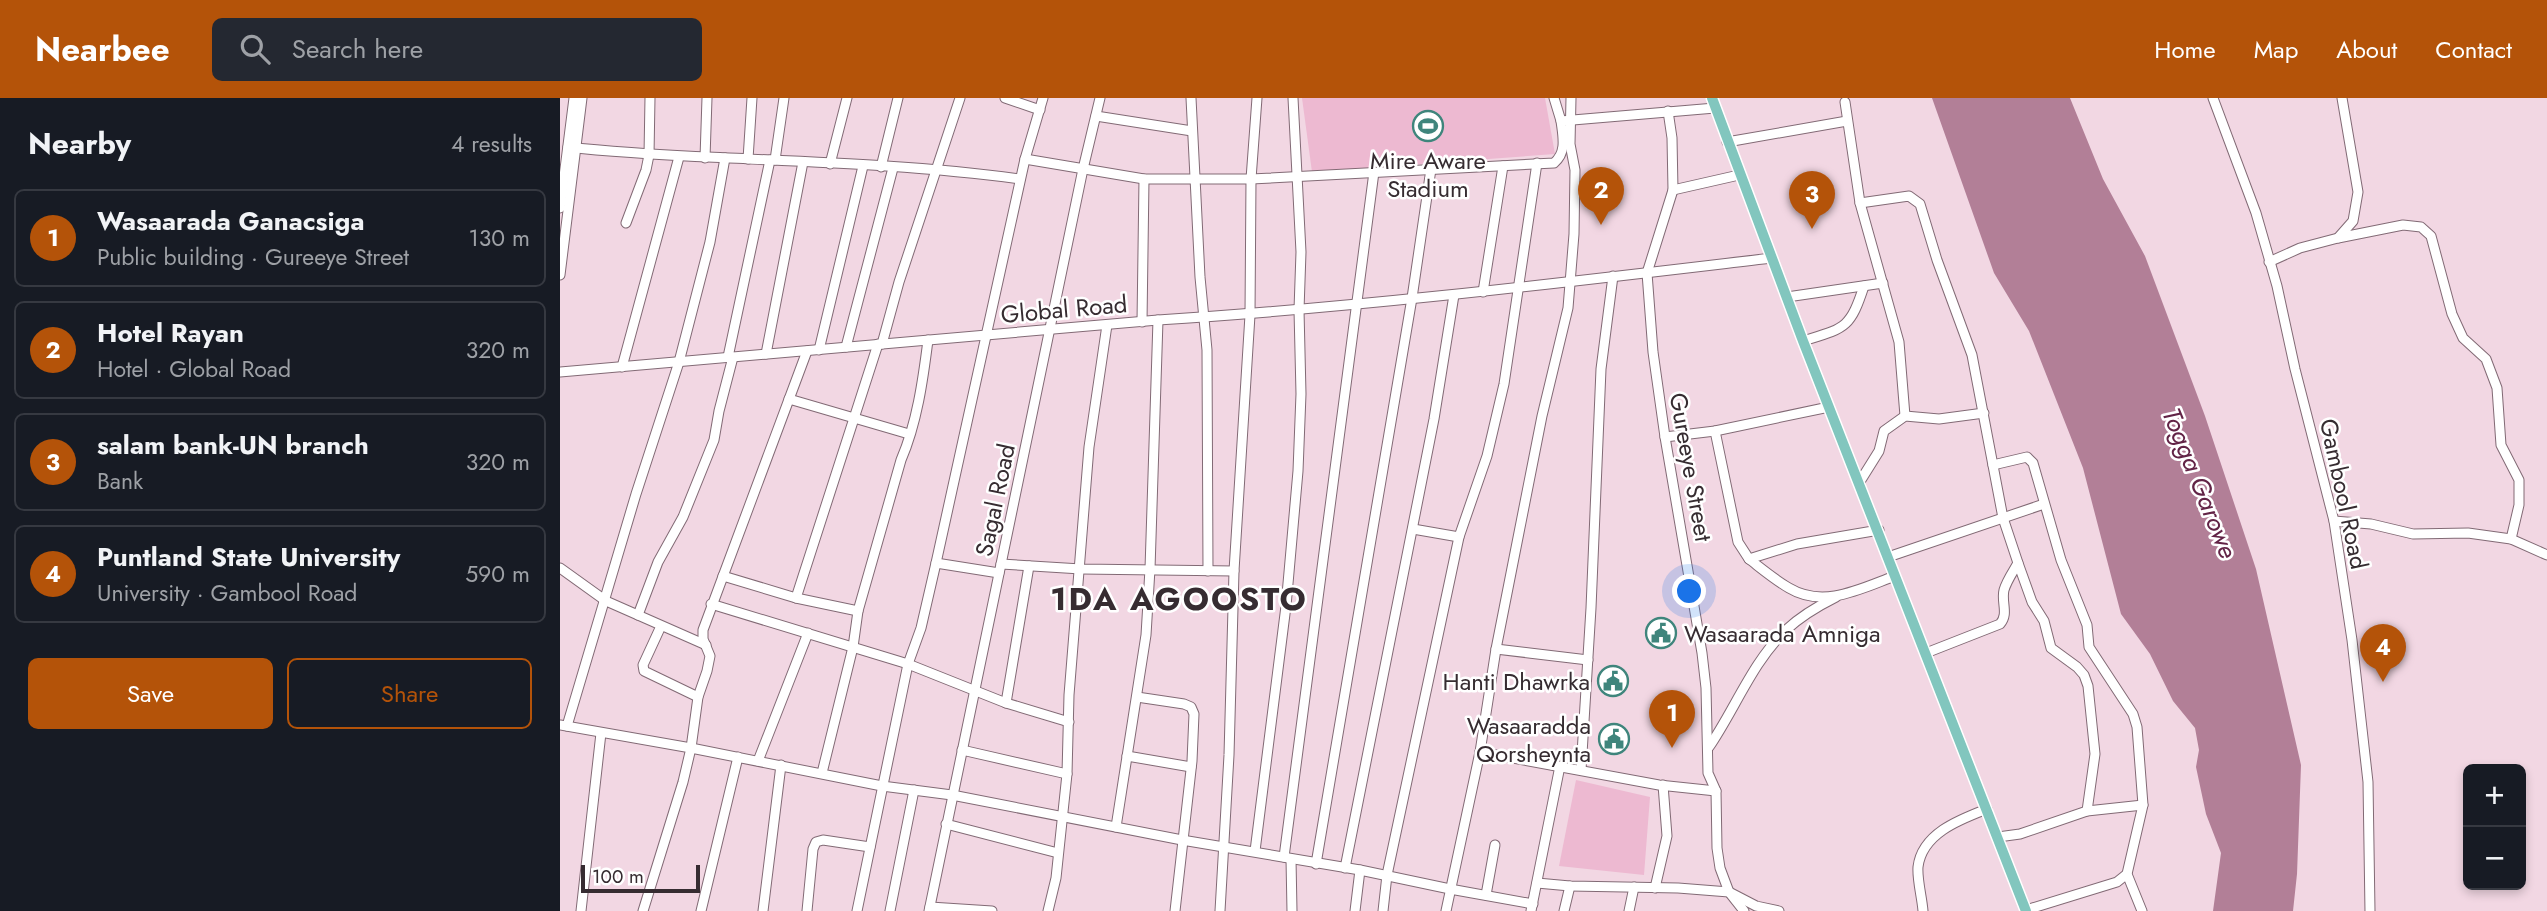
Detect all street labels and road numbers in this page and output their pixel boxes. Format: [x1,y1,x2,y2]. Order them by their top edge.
street label: Global Road [999,286,1129,332]
street label: Gureeye Street [1661,390,1721,544]
street label: Gambool Road [2311,415,2377,573]
street label: Sagal Road [966,440,1024,560]

